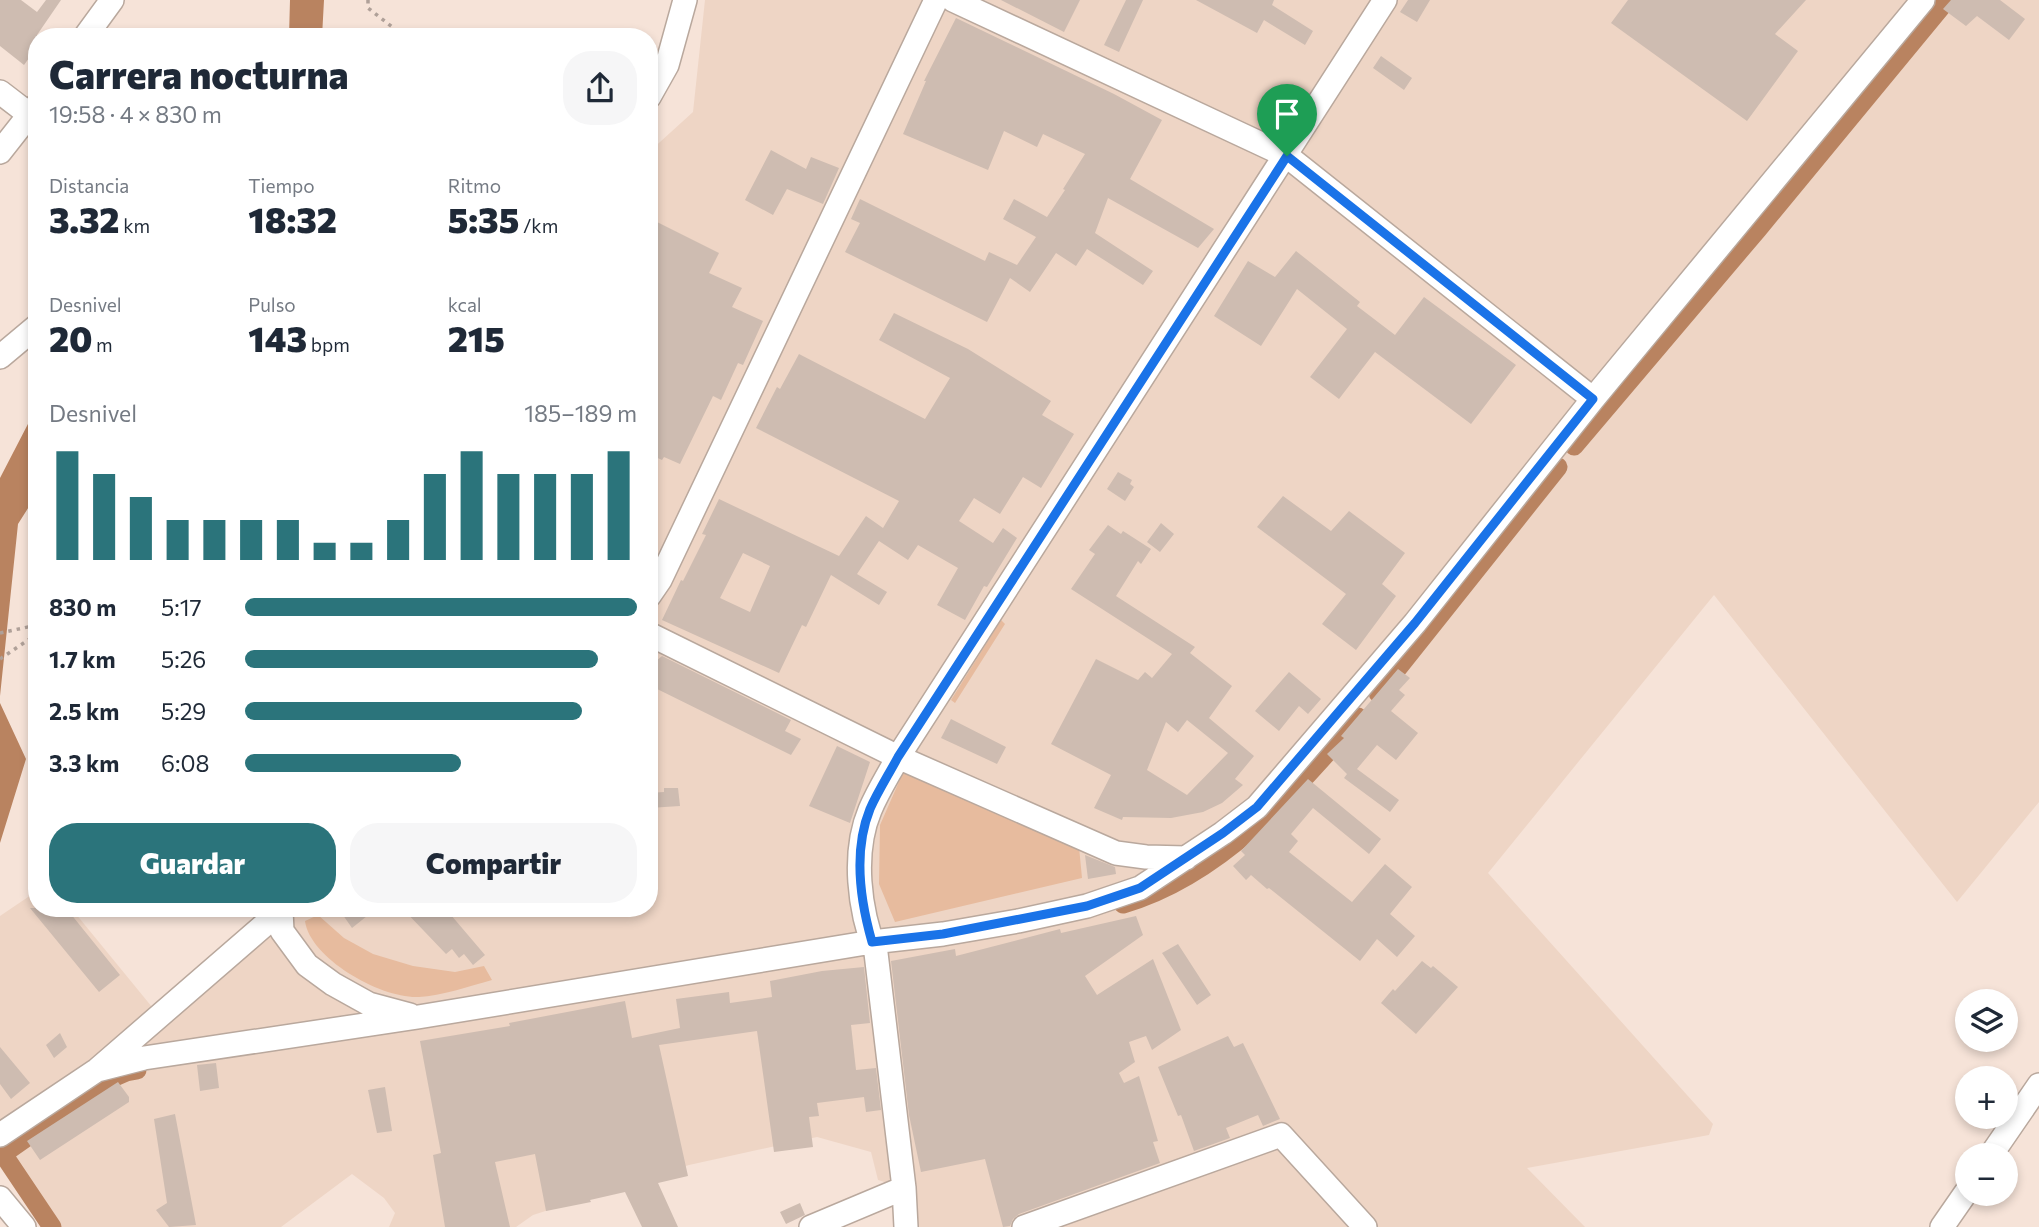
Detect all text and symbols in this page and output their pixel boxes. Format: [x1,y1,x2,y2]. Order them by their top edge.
text: Carrera nocturna [49,50,349,97]
button: share [563,51,637,125]
pin [1257,84,1317,156]
icon: arrive [1268,95,1306,133]
text: 19:58 · 4 × 830 m [49,100,222,128]
text: Distancia [49,174,129,197]
text: Tiempo [248,174,315,197]
text: Ritmo [448,174,501,197]
text: 3.32 [49,197,120,240]
text: 18:32 [248,197,337,240]
text: 5:35 [448,197,519,240]
text: km [120,214,150,237]
text: /km [519,214,558,237]
text: Desnivel [49,293,122,316]
text: Pulso [248,293,296,316]
text: kcal [448,293,482,316]
text: 20 [49,316,92,359]
text: 143 [248,316,307,359]
text: 215 [448,316,505,359]
text: m [92,333,113,356]
text: bpm [307,333,350,356]
text: Desnivel [49,399,137,427]
text: 185–189 m [524,399,637,427]
text: 830 m [49,593,116,621]
text: 5:17 [161,593,202,621]
text: 1.7 km [49,645,116,673]
text: 5:26 [161,645,206,673]
text: 2.5 km [49,697,119,725]
text: 5:29 [161,697,206,725]
text: 3.3 km [49,749,119,777]
text: 6:08 [161,749,209,777]
button: Guardar [49,823,336,903]
button: Compartir [350,823,637,903]
map controls [1955,989,2018,1206]
button: layers [1955,989,2018,1052]
button: + [1955,1066,2018,1129]
button: − [1955,1143,2018,1206]

